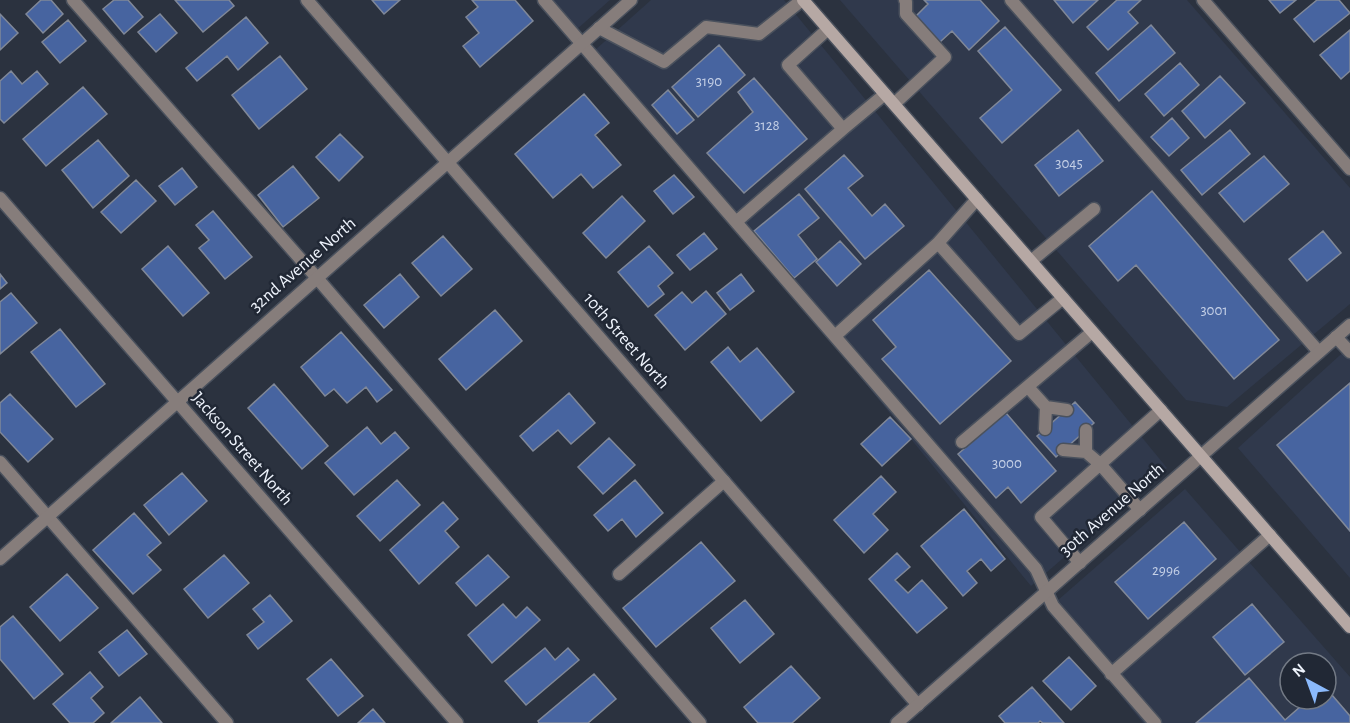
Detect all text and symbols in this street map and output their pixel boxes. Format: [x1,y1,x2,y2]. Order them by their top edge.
house number: 3190 [696,74,722,89]
house number: 3128 [754,118,780,133]
house number: 3045 [1055,156,1083,171]
street label: 32nd Avenue North [246,214,360,316]
street label: 10th Street North [580,290,672,392]
house number: 3001 [1200,303,1228,318]
street label: Jackson Street North [188,389,296,509]
house number: 3000 [992,456,1022,471]
street label: 30th Avenue North [1056,460,1168,560]
house number: 2996 [1152,563,1180,578]
north arrow [1278,651,1338,711]
text: N [1289,661,1308,680]

